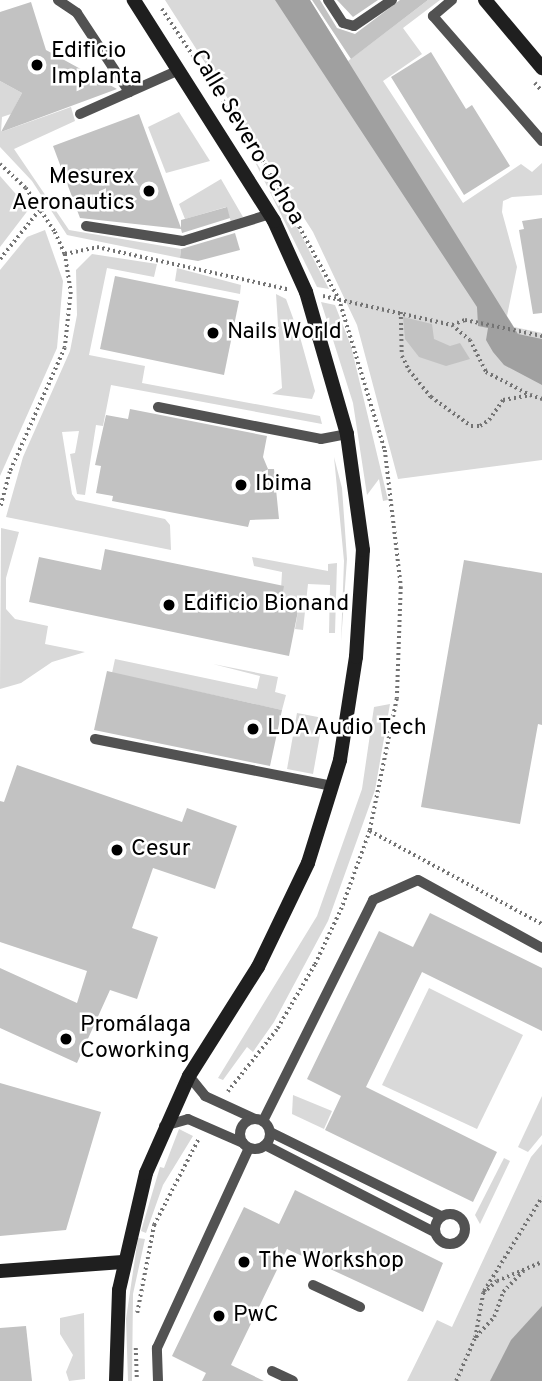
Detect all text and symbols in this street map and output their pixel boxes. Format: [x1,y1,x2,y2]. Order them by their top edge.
place label: Edificio Implanta [51,38,142,92]
street label: Calle Severo Ochoa [183,45,309,231]
marker: Edificio Implanta [29,57,45,73]
place label: Mesurex Aeronautics [12,164,135,218]
marker: Mesurex Aeronautics [141,183,157,199]
place label: Nails World [227,319,342,347]
marker: Nails World [205,325,221,341]
place label: Ibima [255,471,312,499]
marker: Ibima [233,477,249,493]
place label: Edificio Bionand [183,591,349,619]
marker: Edificio Bionand [161,597,177,613]
place label: LDA Audio Tech [267,715,429,743]
marker: LDA Audio Tech [245,721,261,737]
place label: Cesur [131,836,191,864]
marker: Cesur [109,842,125,858]
place label: Promálaga Coworking [80,1012,191,1066]
marker: Promálaga Coworking [58,1031,74,1047]
place label: The Workshop [258,1248,404,1276]
marker: The Workshop [236,1254,252,1270]
place label: PwC [233,1302,279,1330]
marker: PwC [211,1308,227,1324]

